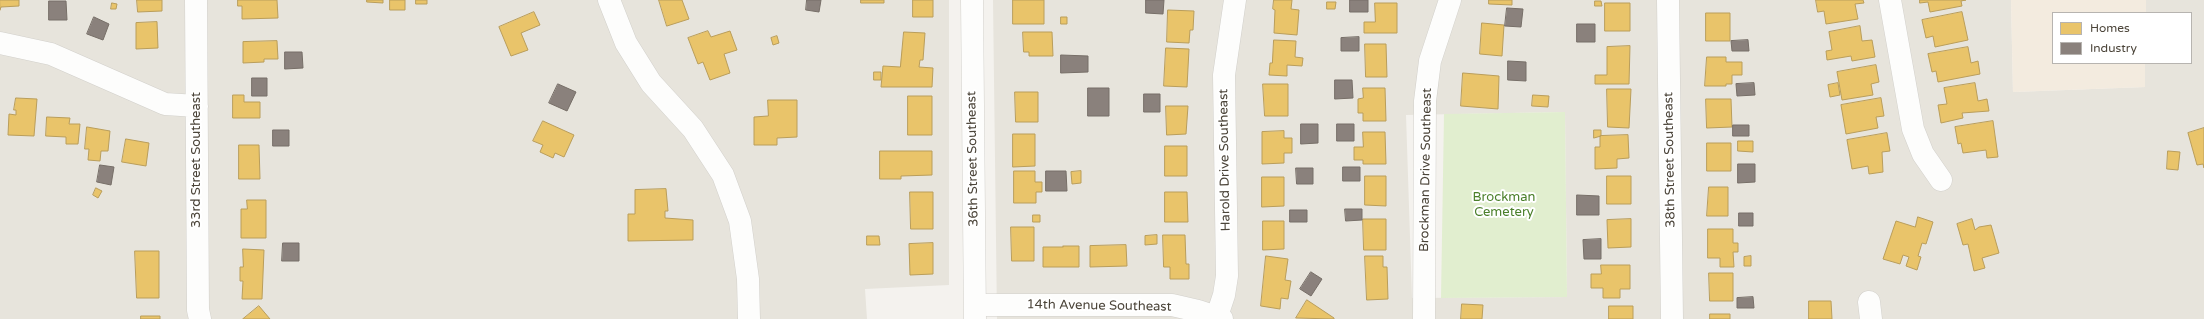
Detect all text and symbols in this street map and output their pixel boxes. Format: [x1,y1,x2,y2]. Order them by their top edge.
legend [2052,12,2192,64]
text: Homes [2090,21,2130,35]
text: Industry [2090,41,2137,55]
street label: Brockman Drive Southeast [1417,88,1435,252]
street label: Harold Drive Southeast [1216,89,1234,231]
street label: 36th Street Southeast [964,91,982,227]
street label: 33rd Street Southeast [189,92,205,228]
street label: 38th Street Southeast [1661,92,1679,228]
park label: Brockman Cemetery [1473,190,1535,221]
street label: 14th Avenue Southeast [1026,297,1172,315]

